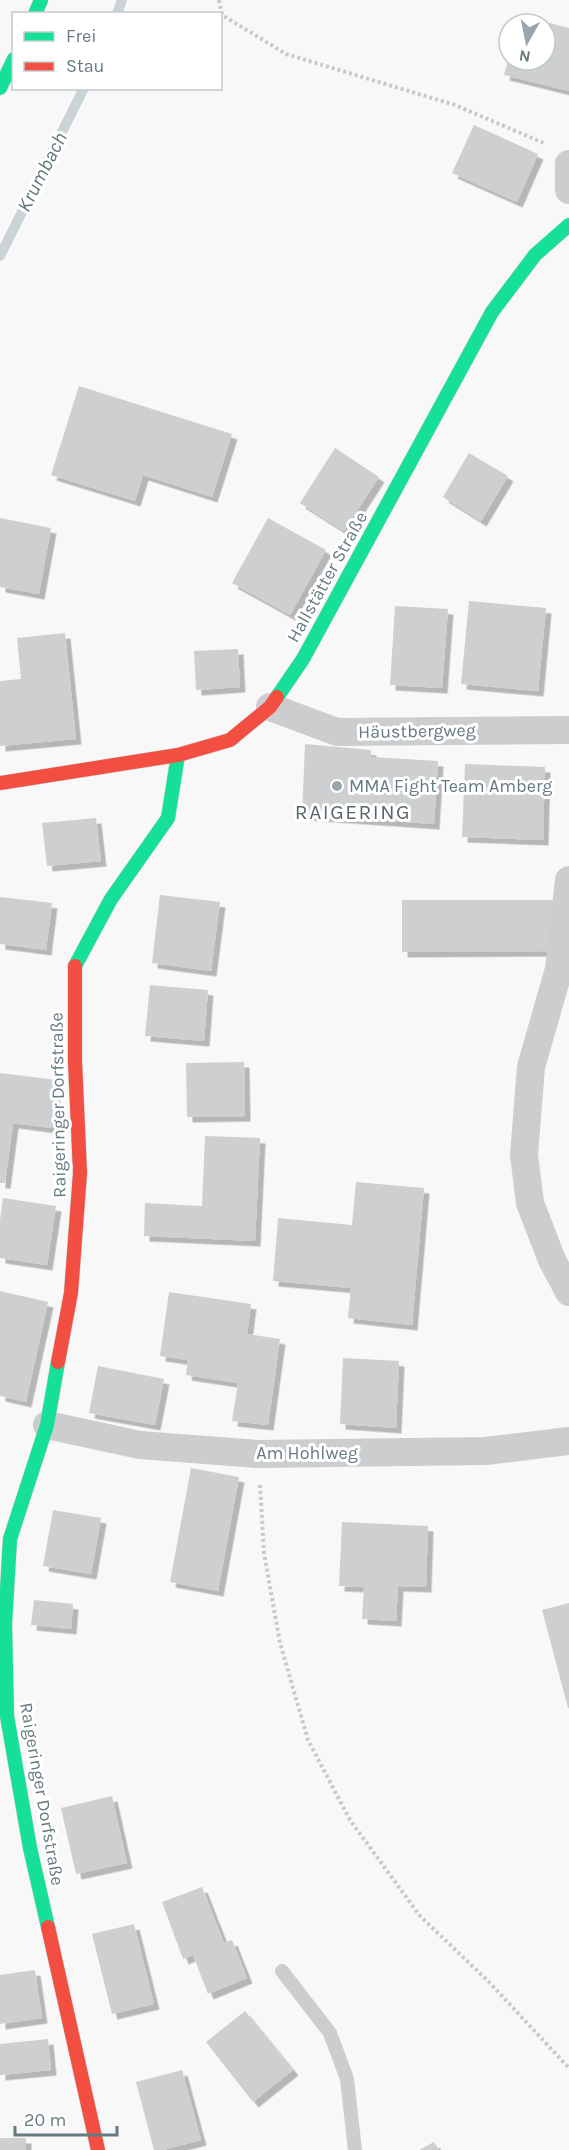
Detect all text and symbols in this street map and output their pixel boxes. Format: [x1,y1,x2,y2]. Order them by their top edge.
legend [12,12,222,90]
north arrow [497,12,557,72]
text: Frei [66,25,97,47]
text: N [518,46,532,67]
text: Stau [66,55,104,77]
water label: Krumbach [12,128,72,216]
street label: Hallstätter Straße [282,508,372,646]
street label: Häustbergweg [358,719,476,743]
place label: MMA Fight Team Amberg [349,775,552,797]
marker: MMA Fight Team Amberg [330,779,344,793]
district label: RAIGERING [295,800,411,824]
street label: Raigeringer Dorfstraße [45,1012,71,1198]
street label: Am Hohlweg [256,1442,358,1464]
street label: Raigeringer Dorfstraße [15,1701,69,1887]
scale bar [15,2099,117,2137]
text: 20 m [24,2109,66,2131]

